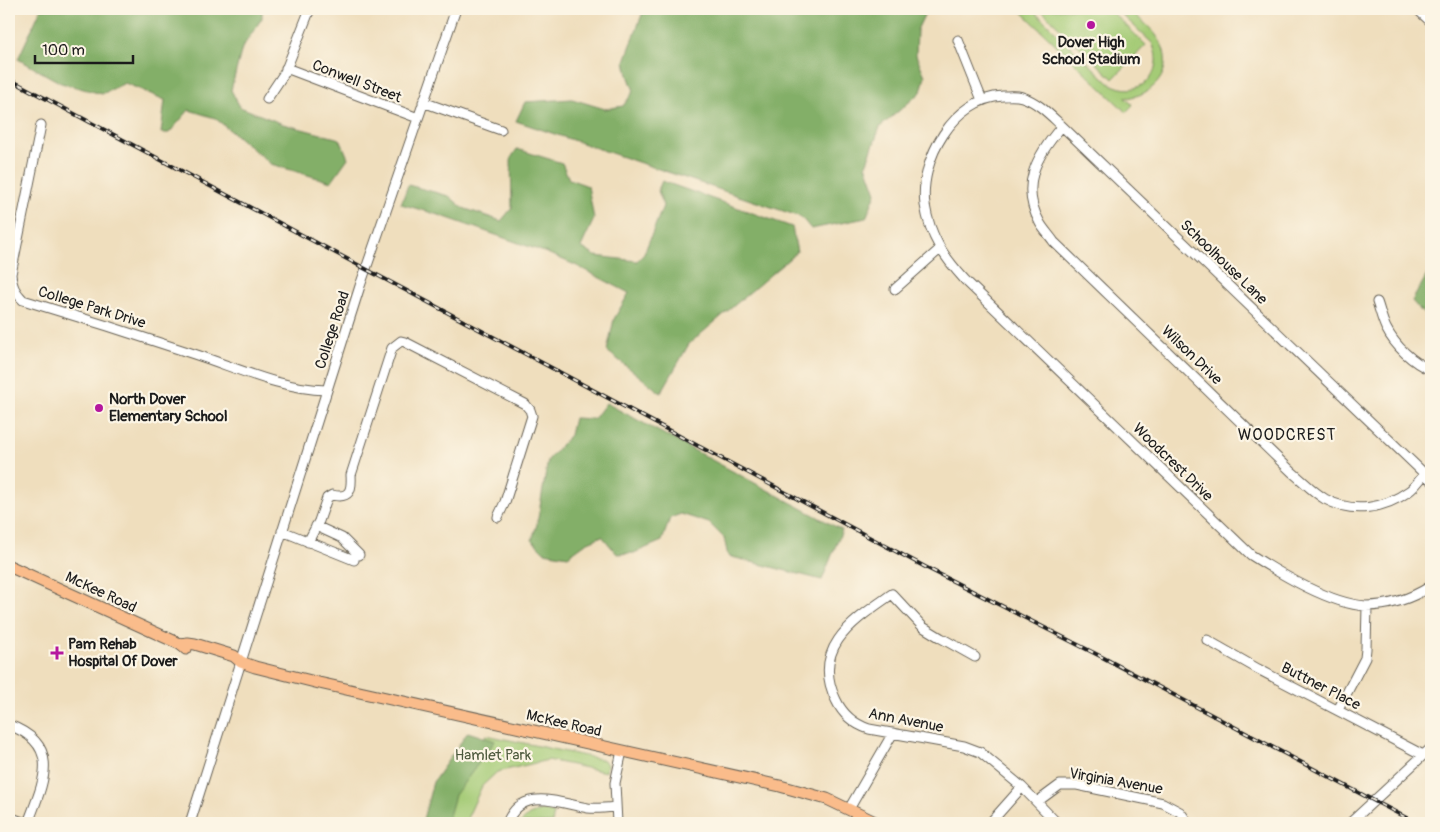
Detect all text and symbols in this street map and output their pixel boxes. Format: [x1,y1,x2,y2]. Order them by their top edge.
marker: Dover High School Stadium [1085,19,1097,31]
scale bar [35,32,132,64]
place label: Dover High School Stadium [1042,33,1140,69]
text: 100 m [42,41,85,60]
street label: Conwell Street [309,56,405,108]
street label: Schoolhouse Lane [1176,216,1272,309]
street label: College Park Drive [36,282,149,333]
street label: College Road [311,289,354,372]
street label: Wilson Drive [1157,322,1227,390]
place label: North Dover Elementary School [109,390,228,426]
marker: North Dover Elementary School [93,402,105,414]
street label: Woodcrest Drive [1129,419,1217,506]
district label: WOODCREST [1238,425,1336,445]
street label: McKee Road [62,568,140,617]
place label: Pam Rehab Hospital Of Dover [68,635,178,671]
marker: Pam Rehab Hospital Of Dover [50,646,64,660]
street label: Buttner Place [1278,658,1364,715]
street label: Ann Avenue [867,704,946,737]
street label: McKee Road [524,706,603,741]
park label: Hamlet Park [455,746,532,765]
street label: Virginia Avenue [1068,764,1165,799]

